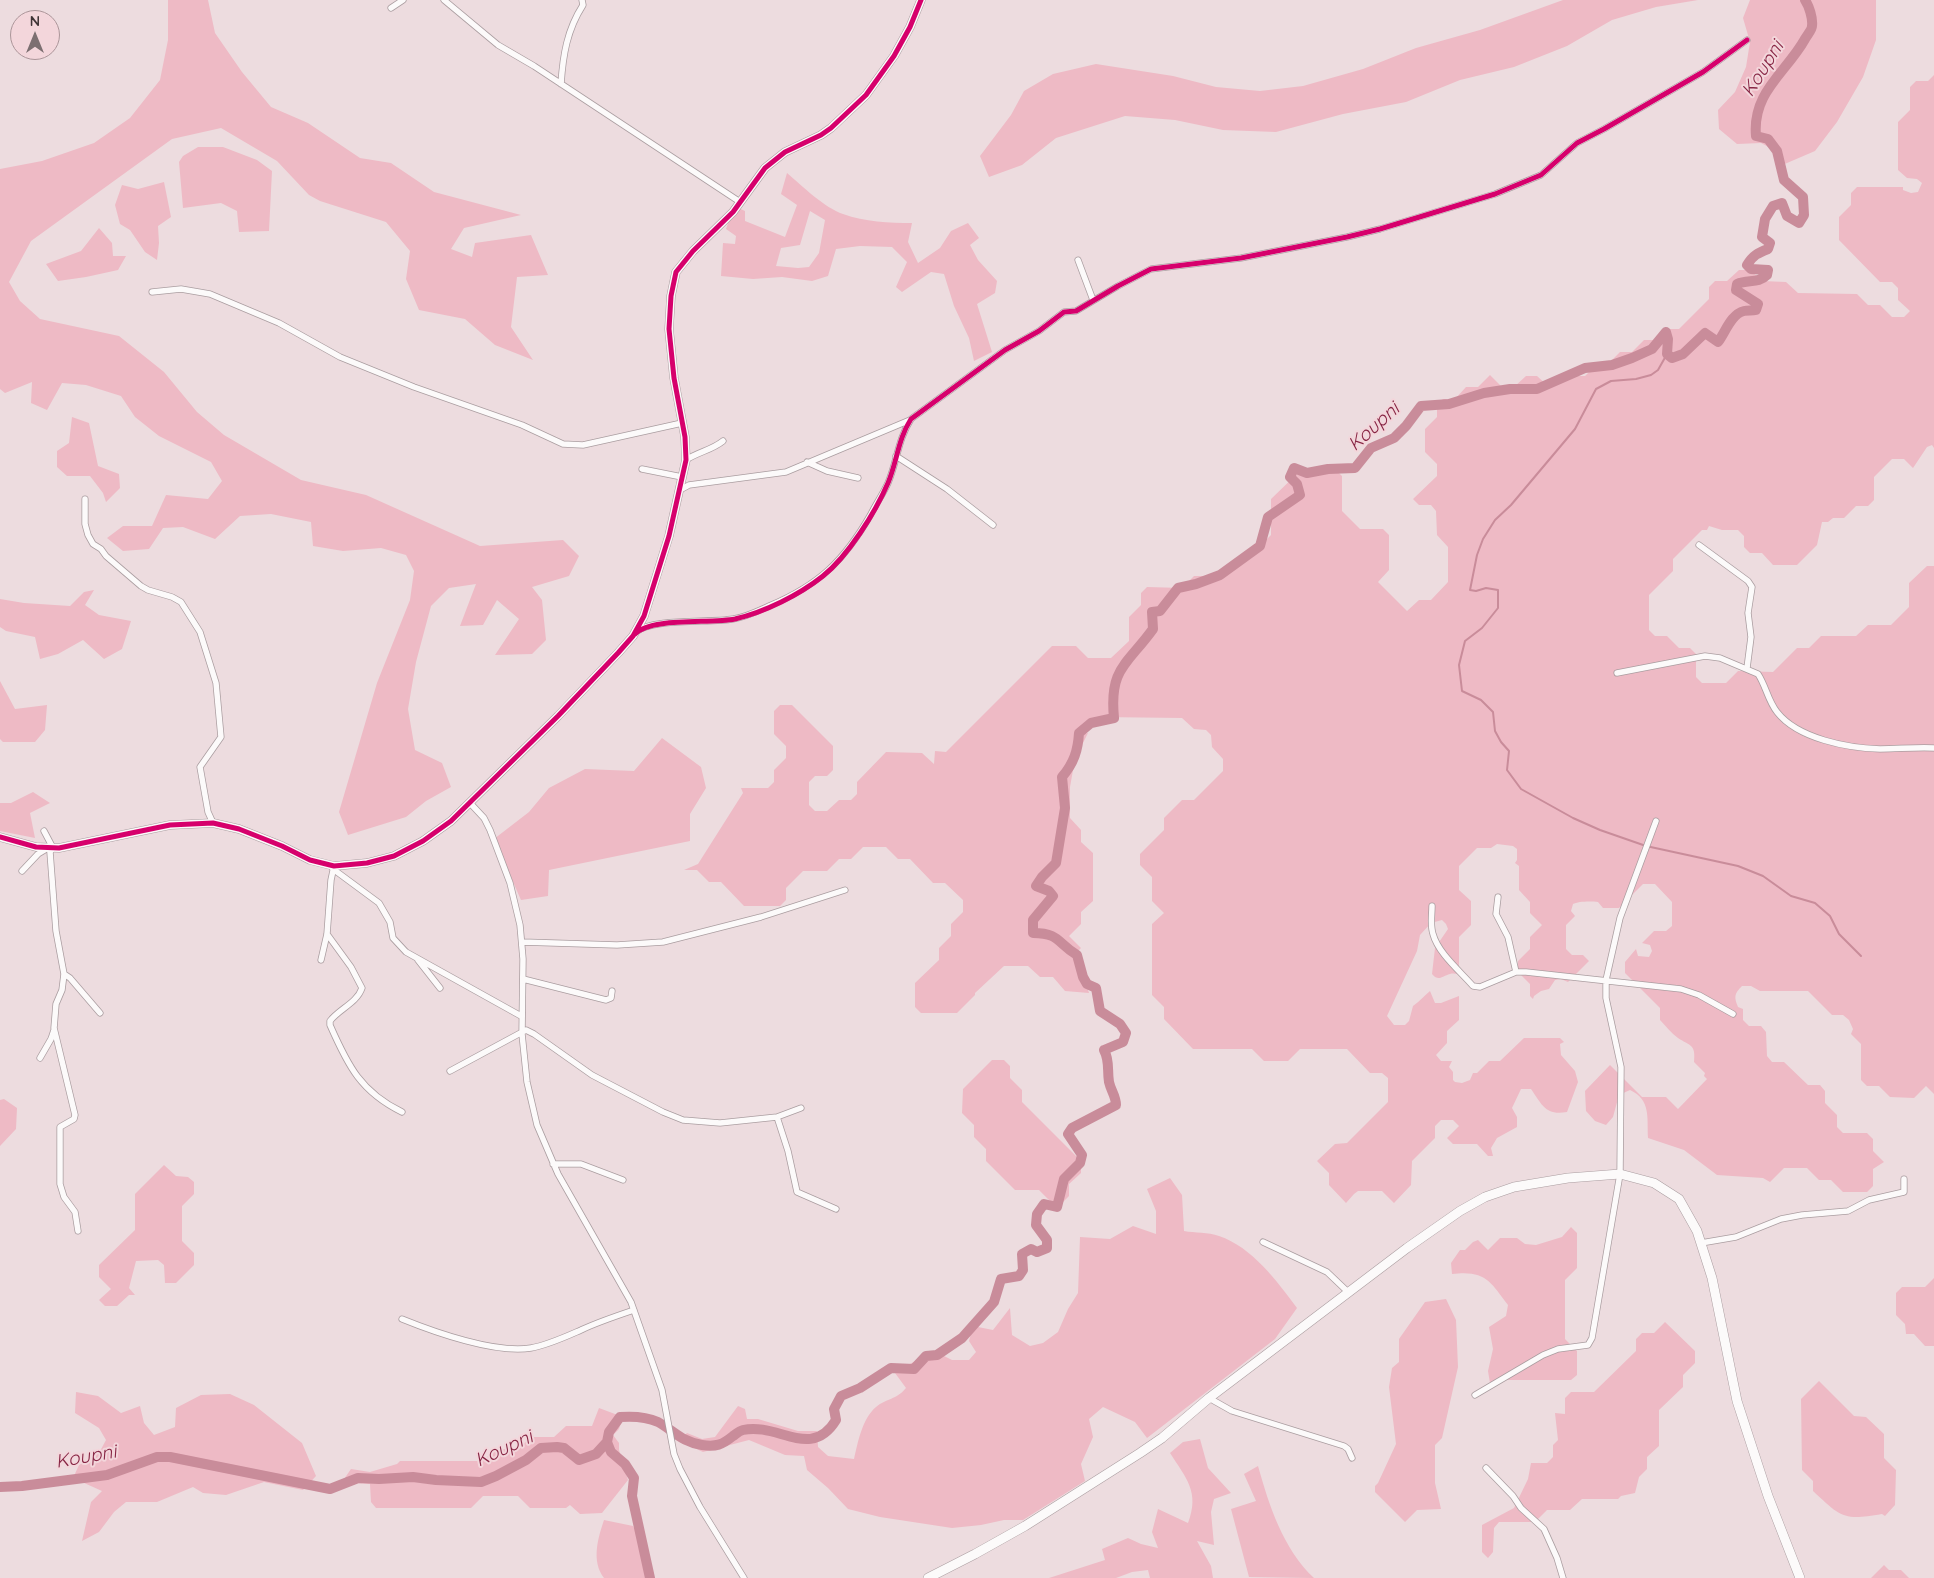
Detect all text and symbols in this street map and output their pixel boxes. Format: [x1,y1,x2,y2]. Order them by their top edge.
north arrow [10,10,60,60]
text: N [30,12,40,30]
water label: Koupni [1737,37,1789,101]
water label: Koupni [1344,398,1404,456]
water label: Koupni [471,1426,537,1472]
water label: Koupni [54,1440,118,1474]

